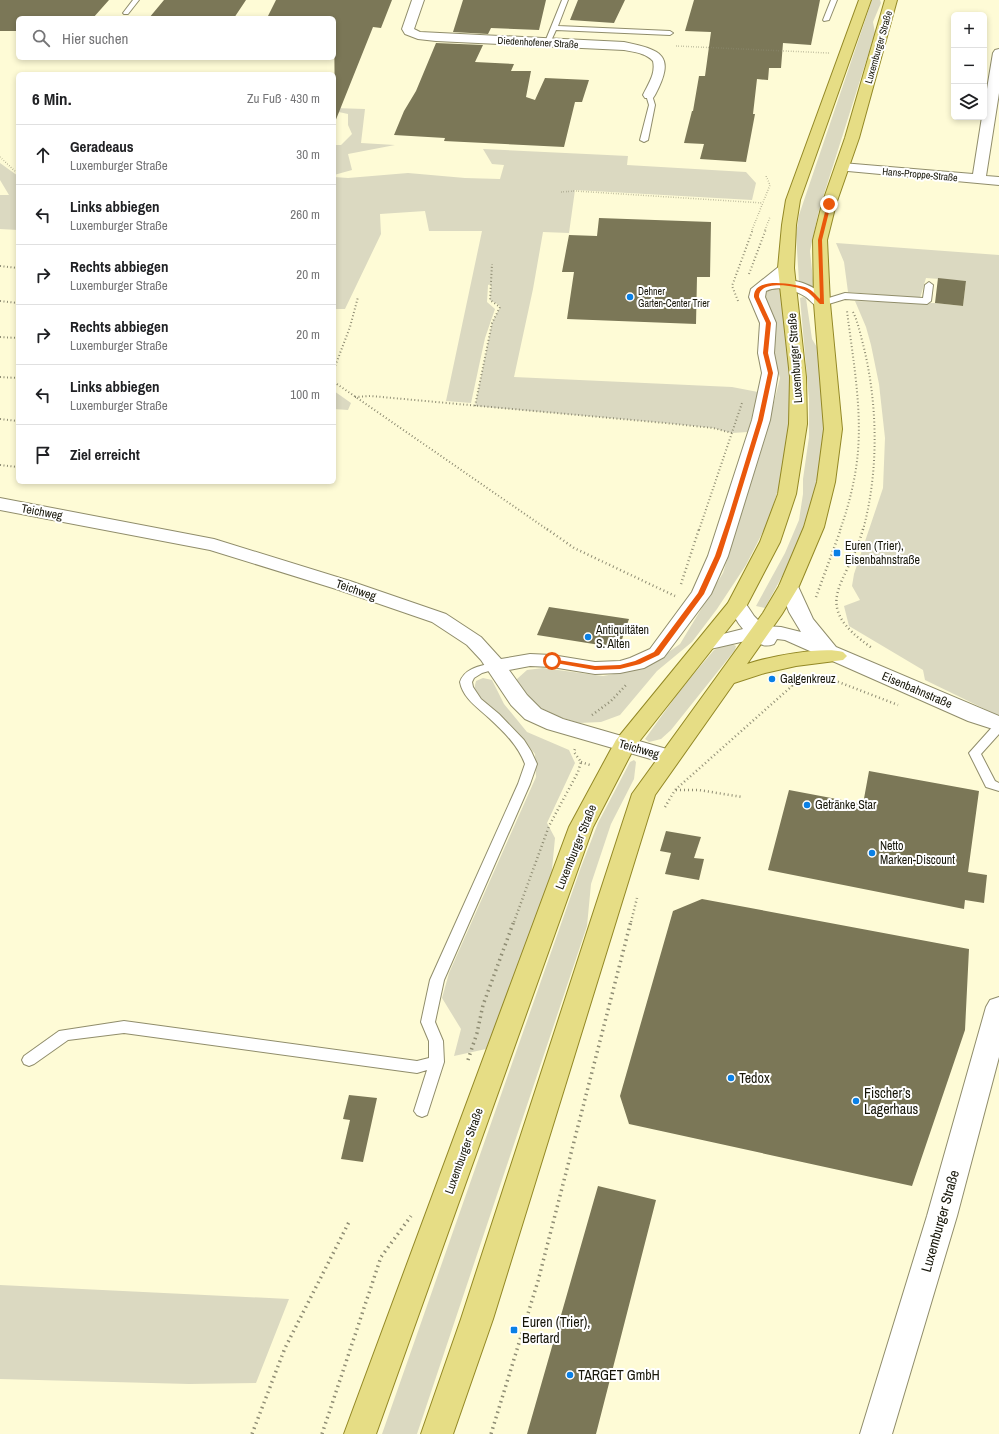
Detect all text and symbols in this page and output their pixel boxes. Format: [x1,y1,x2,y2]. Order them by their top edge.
street label: Luxemburger Straße [862,9,895,85]
map controls [951,12,987,120]
button: + [951,12,987,48]
search box [16,16,336,60]
icon: search [30,27,52,49]
text: Hier suchen [62,28,128,49]
street label: Diedenhofener Straße [497,34,579,51]
button: − [951,48,987,84]
button: layers [951,84,987,120]
text: 6 Min. [32,87,72,110]
text: Zu Fuß · 430 m [247,90,320,107]
text: Geradeaus [70,136,134,157]
icon: ahead [32,144,54,166]
text: 30 m [296,146,320,163]
text: Luxemburger Straße [70,157,168,174]
street label: Hans-Proppe-Straße [882,165,959,184]
route end [820,195,838,213]
text: Links abbiegen [70,196,160,217]
icon: left [32,204,54,226]
text: 260 m [290,206,320,223]
text: Luxemburger Straße [70,217,168,234]
text: Rechts abbiegen [70,256,168,277]
icon: right [32,264,54,286]
text: 20 m [296,266,320,283]
text: Luxemburger Straße [70,277,168,294]
place label: Dehner Garten-Center Trier [638,285,710,310]
marker: Dehner Garten-Center Trier [625,292,635,302]
street label: Luxemburger Straße [784,312,806,404]
text: Rechts abbiegen [70,316,168,337]
icon: right [32,324,54,346]
text: 20 m [296,326,320,343]
text: Luxemburger Straße [70,337,168,354]
text: Links abbiegen [70,376,160,397]
icon: left [32,384,54,406]
text: 100 m [290,386,320,403]
text: Luxemburger Straße [70,397,168,414]
icon: arrive [32,444,54,466]
text: Ziel erreicht [70,444,140,465]
street label: Teichweg [20,500,64,524]
place label: Euren (Trier), Eisenbahnstraße [845,538,920,568]
marker: Euren (Trier), Eisenbahnstraße [832,548,842,558]
street label: Teichweg [334,576,379,605]
place label: Antiquitäten S. Alten [595,622,649,652]
marker: Antiquitäten S. Alten [583,632,593,642]
route start [543,652,561,670]
street label: Eisenbahnstraße [879,668,955,712]
place label: Galgenkreuz [780,671,836,687]
marker: Galgenkreuz [767,674,777,684]
street label: Teichweg [617,736,662,763]
place label: Getränke Star [815,797,877,813]
marker: Getränke Star [802,800,812,810]
street label: Luxemburger Straße [552,802,600,892]
place label: Netto Marken-Discount [880,838,955,868]
marker: Netto Marken-Discount [867,848,877,858]
place label: Tedox [739,1069,770,1087]
marker: Tedox [726,1073,736,1083]
place label: Fischer’s Lagerhaus [864,1084,919,1118]
marker: Fischer’s Lagerhaus [851,1096,861,1106]
street label: Luxemburger Straße [441,1106,487,1196]
street label: Luxemburger Straße [917,1168,963,1274]
place label: Euren (Trier), Bertard [522,1313,590,1347]
marker: Euren (Trier), Bertard [509,1325,519,1335]
place label: TARGET GmbH [578,1366,660,1384]
marker: TARGET GmbH [565,1370,575,1380]

